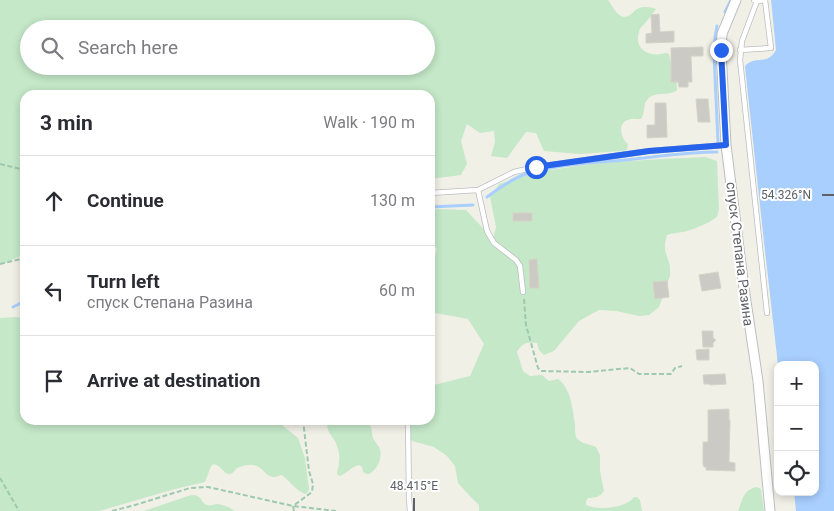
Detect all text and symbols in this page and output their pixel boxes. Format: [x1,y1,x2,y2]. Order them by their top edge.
search box [20,20,435,75]
icon: search [38,34,66,62]
text: Search here [78,36,178,59]
route end [710,39,733,62]
text: 3 min [40,111,93,135]
text: Walk · 190 m [323,113,415,132]
route start [525,156,548,179]
street label: спуск Степана Разина [723,181,757,327]
icon: ahead [40,187,68,215]
text: 54.326°N [761,188,811,202]
text: Continue [87,189,164,212]
text: 130 m [370,191,415,210]
text: Turn left [87,270,160,293]
icon: left [40,277,68,305]
text: 60 m [379,281,415,300]
text: спуск Степана Разина [87,293,253,312]
map controls [774,361,819,496]
button: + [774,361,819,406]
icon: arrive [40,367,68,395]
text: Arrive at destination [87,369,260,392]
button: − [774,406,819,451]
button: locate [774,451,819,496]
text: 48.415°E [390,479,438,493]

